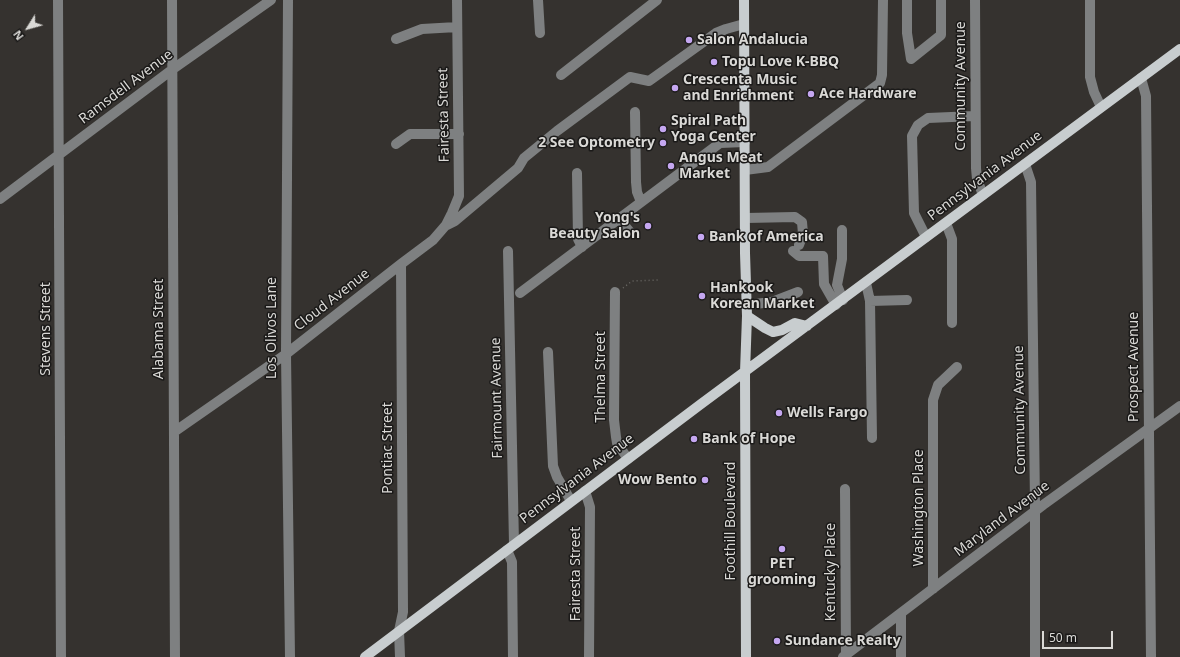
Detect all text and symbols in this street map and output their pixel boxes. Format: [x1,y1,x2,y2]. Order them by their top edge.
north arrow [8,8,48,48]
street label: Community Avenue [953,21,969,151]
text: N [9,27,27,44]
place label: Salon Andalucia [697,32,808,48]
marker: Salon Andalucia [684,35,694,45]
street label: Ramsdell Avenue [76,46,176,128]
place label: Topu Love K-BBQ [722,54,839,70]
marker: Topu Love K-BBQ [709,57,719,67]
street label: Fairesta Street [435,68,453,162]
place label: Crescenta Music and Enrichment [683,72,797,104]
marker: Crescenta Music and Enrichment [670,83,680,93]
place label: Ace Hardware [819,86,917,102]
marker: Ace Hardware [806,89,816,99]
place label: Spiral Path Yoga Center [671,113,756,146]
marker: Spiral Path Yoga Center [658,124,668,134]
street label: Pennsylvania Avenue [924,127,1046,225]
place label: 2 See Optometry [538,135,655,151]
marker: 2 See Optometry [658,138,668,148]
place label: Angus Meat Market [679,150,762,182]
marker: Angus Meat Market [666,161,676,171]
place label: Yong's Beauty Salon [549,210,640,242]
marker: Yong's Beauty Salon [643,221,653,231]
place label: Bank of America [709,229,824,245]
marker: Bank of America [696,232,706,242]
street label: Cloud Avenue [291,265,373,335]
street label: Los Olivos Lane [264,277,280,379]
street label: Alabama Street [151,279,167,379]
place label: Hankook Korean Market [710,280,814,312]
street label: Stevens Street [38,282,54,376]
marker: Hankook Korean Market [697,291,707,301]
street label: Prospect Avenue [1126,312,1142,422]
street label: Thelma Street [593,331,609,423]
street label: Fairmount Avenue [488,337,506,459]
street label: Community Avenue [1010,345,1030,475]
street label: Pontiac Street [380,402,396,494]
place label: Wells Fargo [787,405,867,421]
marker: Wells Fargo [774,408,784,418]
street label: Pennsylvania Avenue [516,430,638,528]
place label: Bank of Hope [702,431,796,447]
marker: Bank of Hope [689,434,699,444]
street label: Washington Place [911,449,927,567]
street label: Foothill Boulevard [723,462,739,580]
place label: Wow Bento [618,472,697,488]
marker: Wow Bento [700,475,710,485]
street label: Maryland Avenue [951,478,1053,560]
street label: Kentucky Place [823,523,839,621]
street label: Fairesta Street [568,527,584,621]
marker: PET grooming [777,544,787,554]
place label: PET grooming [748,556,816,588]
scale bar [1044,623,1115,649]
text: 50 m [1049,629,1077,646]
place label: Sundance Realty [785,633,901,649]
marker: Sundance Realty [772,636,782,646]

